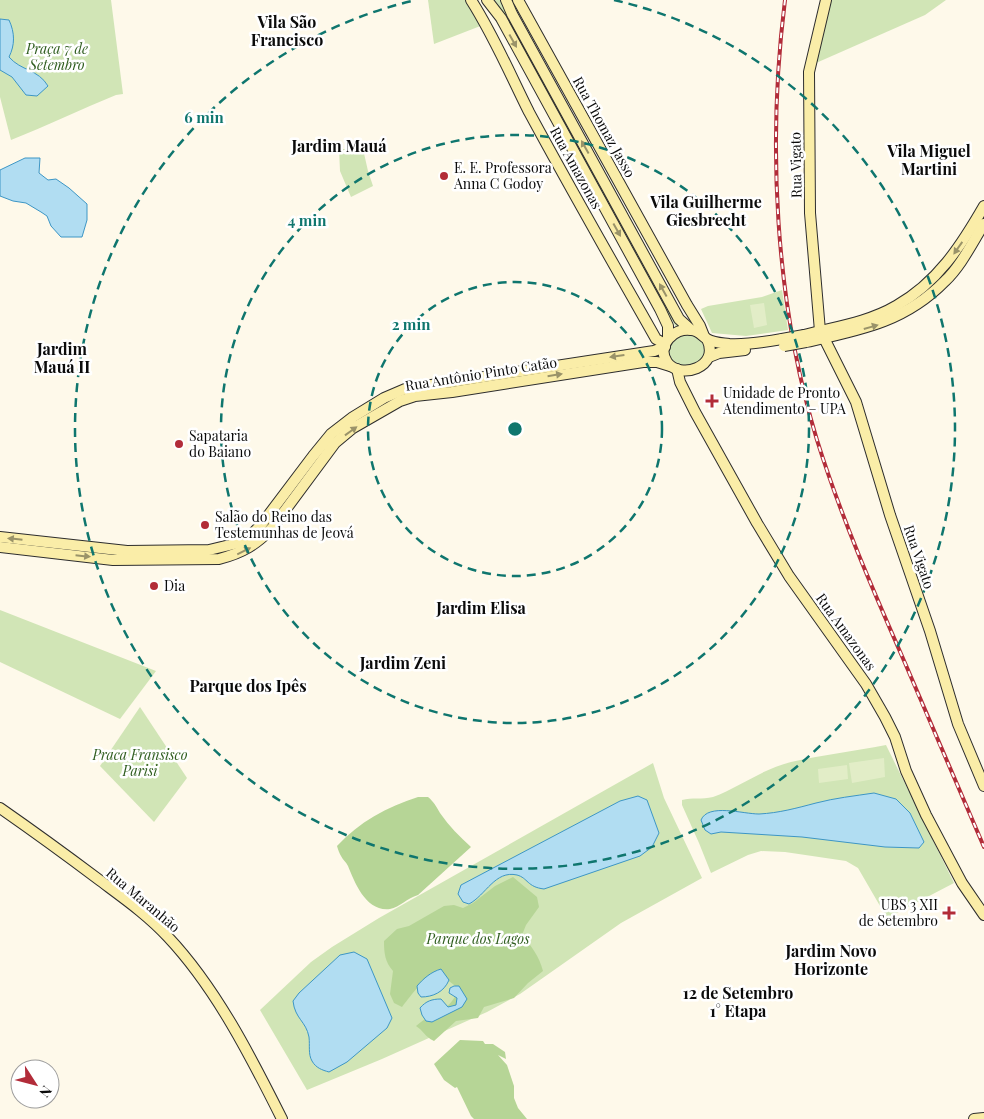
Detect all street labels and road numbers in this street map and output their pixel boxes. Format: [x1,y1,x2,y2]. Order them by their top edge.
street label: Rua Thomaz Jasso [569,73,640,181]
street label: Rua Amazonas [546,123,607,212]
street label: Rua Vigato [785,131,806,198]
street label: Rua Antônio Pinto Catão [404,352,558,395]
street label: Rua Vigato [900,522,939,592]
street label: Rua Amazonas [812,589,881,674]
street label: Rua Maranhão [102,863,185,936]

